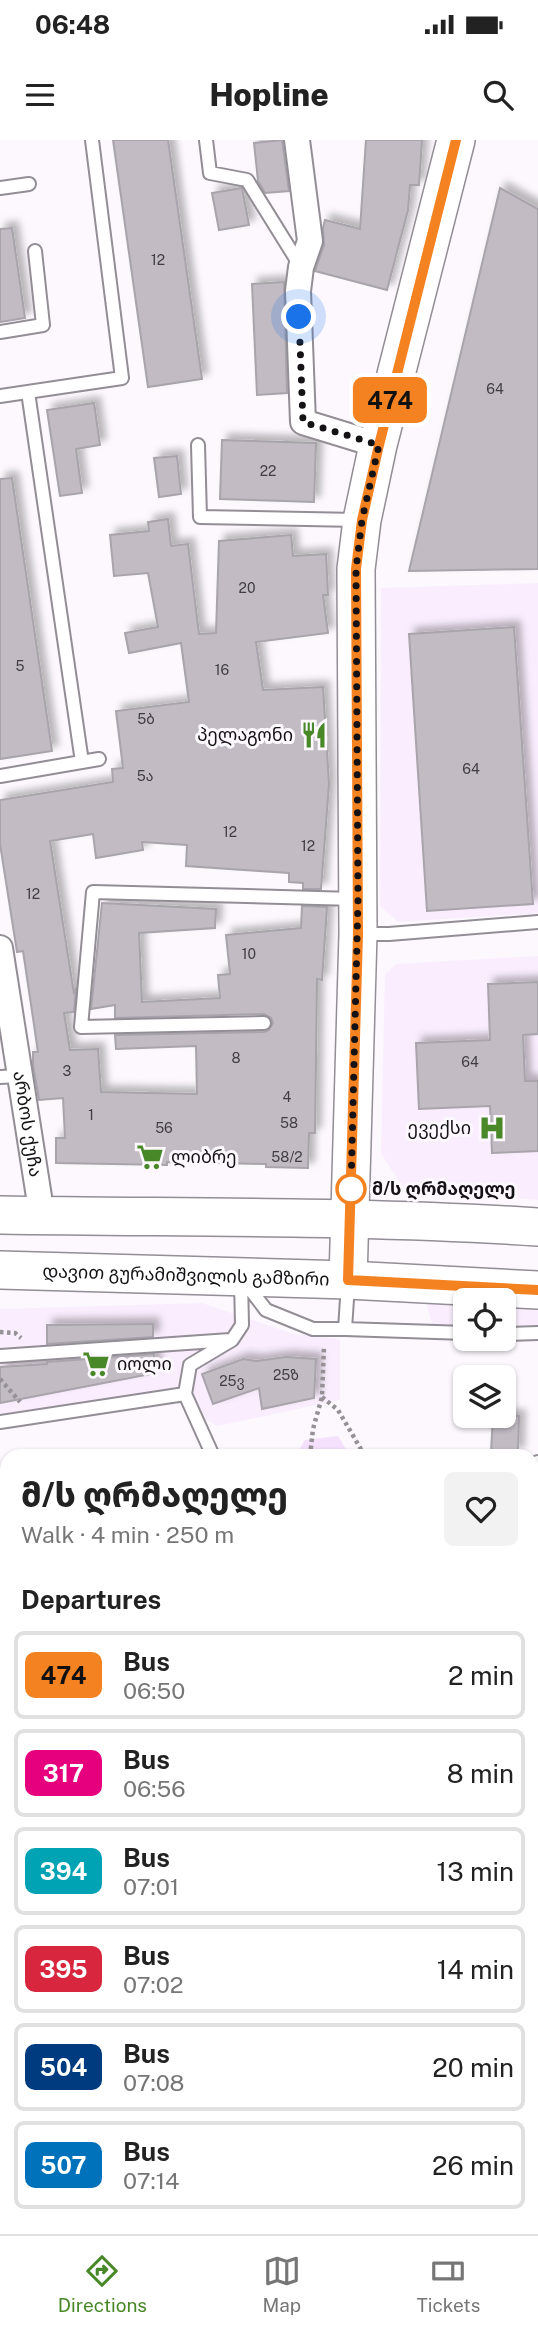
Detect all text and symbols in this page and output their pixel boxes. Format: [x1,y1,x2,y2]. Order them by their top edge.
text: 06:48 [35,9,110,40]
icon: menu [21,76,59,114]
text: Hopline [209,76,329,113]
icon: search [479,76,517,114]
house number: 12 [151,252,165,268]
your location [281,299,316,334]
line badge: 474 [350,377,430,423]
house number: 64 [486,381,504,397]
text: 474 [367,386,413,414]
house number: 22 [260,463,276,479]
house number: 20 [239,580,255,596]
house number: 5 [16,658,25,674]
house number: 16 [215,662,229,678]
house number: 5ბ [137,711,155,727]
restaurant icon: პელაგონი [299,720,329,750]
place label: პელაგონი [197,724,293,746]
house number: 64 [462,761,480,777]
house number: 5ა [137,768,153,784]
house number: 12 [223,824,237,840]
house number: 12 [301,838,315,854]
house number: 12 [26,886,40,902]
house number: 10 [242,946,256,962]
house number: 8 [231,1050,241,1066]
house number: 64 [461,1054,479,1070]
house number: 3 [63,1063,72,1079]
street label: არბოს ქუჩა [9,1069,47,1178]
house number: 4 [283,1089,292,1105]
house number: 1 [88,1107,94,1123]
hospital icon: ევექსი [477,1113,507,1143]
house number: 58 [280,1115,298,1131]
place label: ევექსი [408,1117,471,1139]
house number: 56 [155,1120,173,1136]
supermarket icon: ლიბრე [135,1142,165,1172]
place label: ლიბრე [171,1146,237,1168]
house number: 58/2 [271,1149,303,1165]
marker: მ/ს ღრმაღელე [336,1174,366,1204]
place label: მ/ს ღრმაღელე [372,1178,516,1200]
street label: დავით გურამიშვილის გამზირი [42,1260,330,1289]
map controls [453,1288,516,1428]
button: locate [453,1288,516,1351]
supermarket icon: იოლი [81,1349,111,1379]
place label: იოლი [117,1353,172,1375]
button: layers [453,1365,516,1428]
house number: 25ზ [273,1367,299,1383]
house number: 25ვ [219,1373,245,1390]
button: heart [444,1472,518,1546]
text: მ/ს ღრმაღელე [21,1476,288,1514]
text: Walk · 4 min · 250 m [21,1521,234,1548]
text: Departures [21,1584,161,1615]
text: Bus [123,1646,170,1677]
text: 2 min [448,1660,514,1691]
text: 474 [40,1661,87,1689]
text: 06:50 [123,1677,185,1704]
text: Bus [123,1744,170,1775]
text: 8 min [447,1758,514,1789]
text: 317 [43,1759,84,1787]
text: 06:56 [123,1775,185,1802]
text: Bus [123,1842,170,1873]
text: 13 min [437,1856,514,1887]
text: 394 [40,1857,87,1885]
text: 07:01 [123,1873,179,1900]
text: Bus [123,1940,170,1971]
text: 14 min [437,1954,514,1985]
text: 395 [40,1955,87,1983]
text: 07:02 [123,1971,183,1998]
text: Bus [123,2038,170,2069]
text: 20 min [432,2052,514,2083]
text: 504 [40,2053,87,2081]
text: 07:08 [123,2069,184,2096]
text: Bus [123,2136,170,2167]
text: 26 min [432,2150,514,2181]
text: 507 [40,2151,87,2179]
text: 07:14 [123,2167,179,2194]
tab: Directions [58,2252,147,2316]
tab: Map [262,2252,301,2316]
tab: Tickets [417,2252,480,2316]

